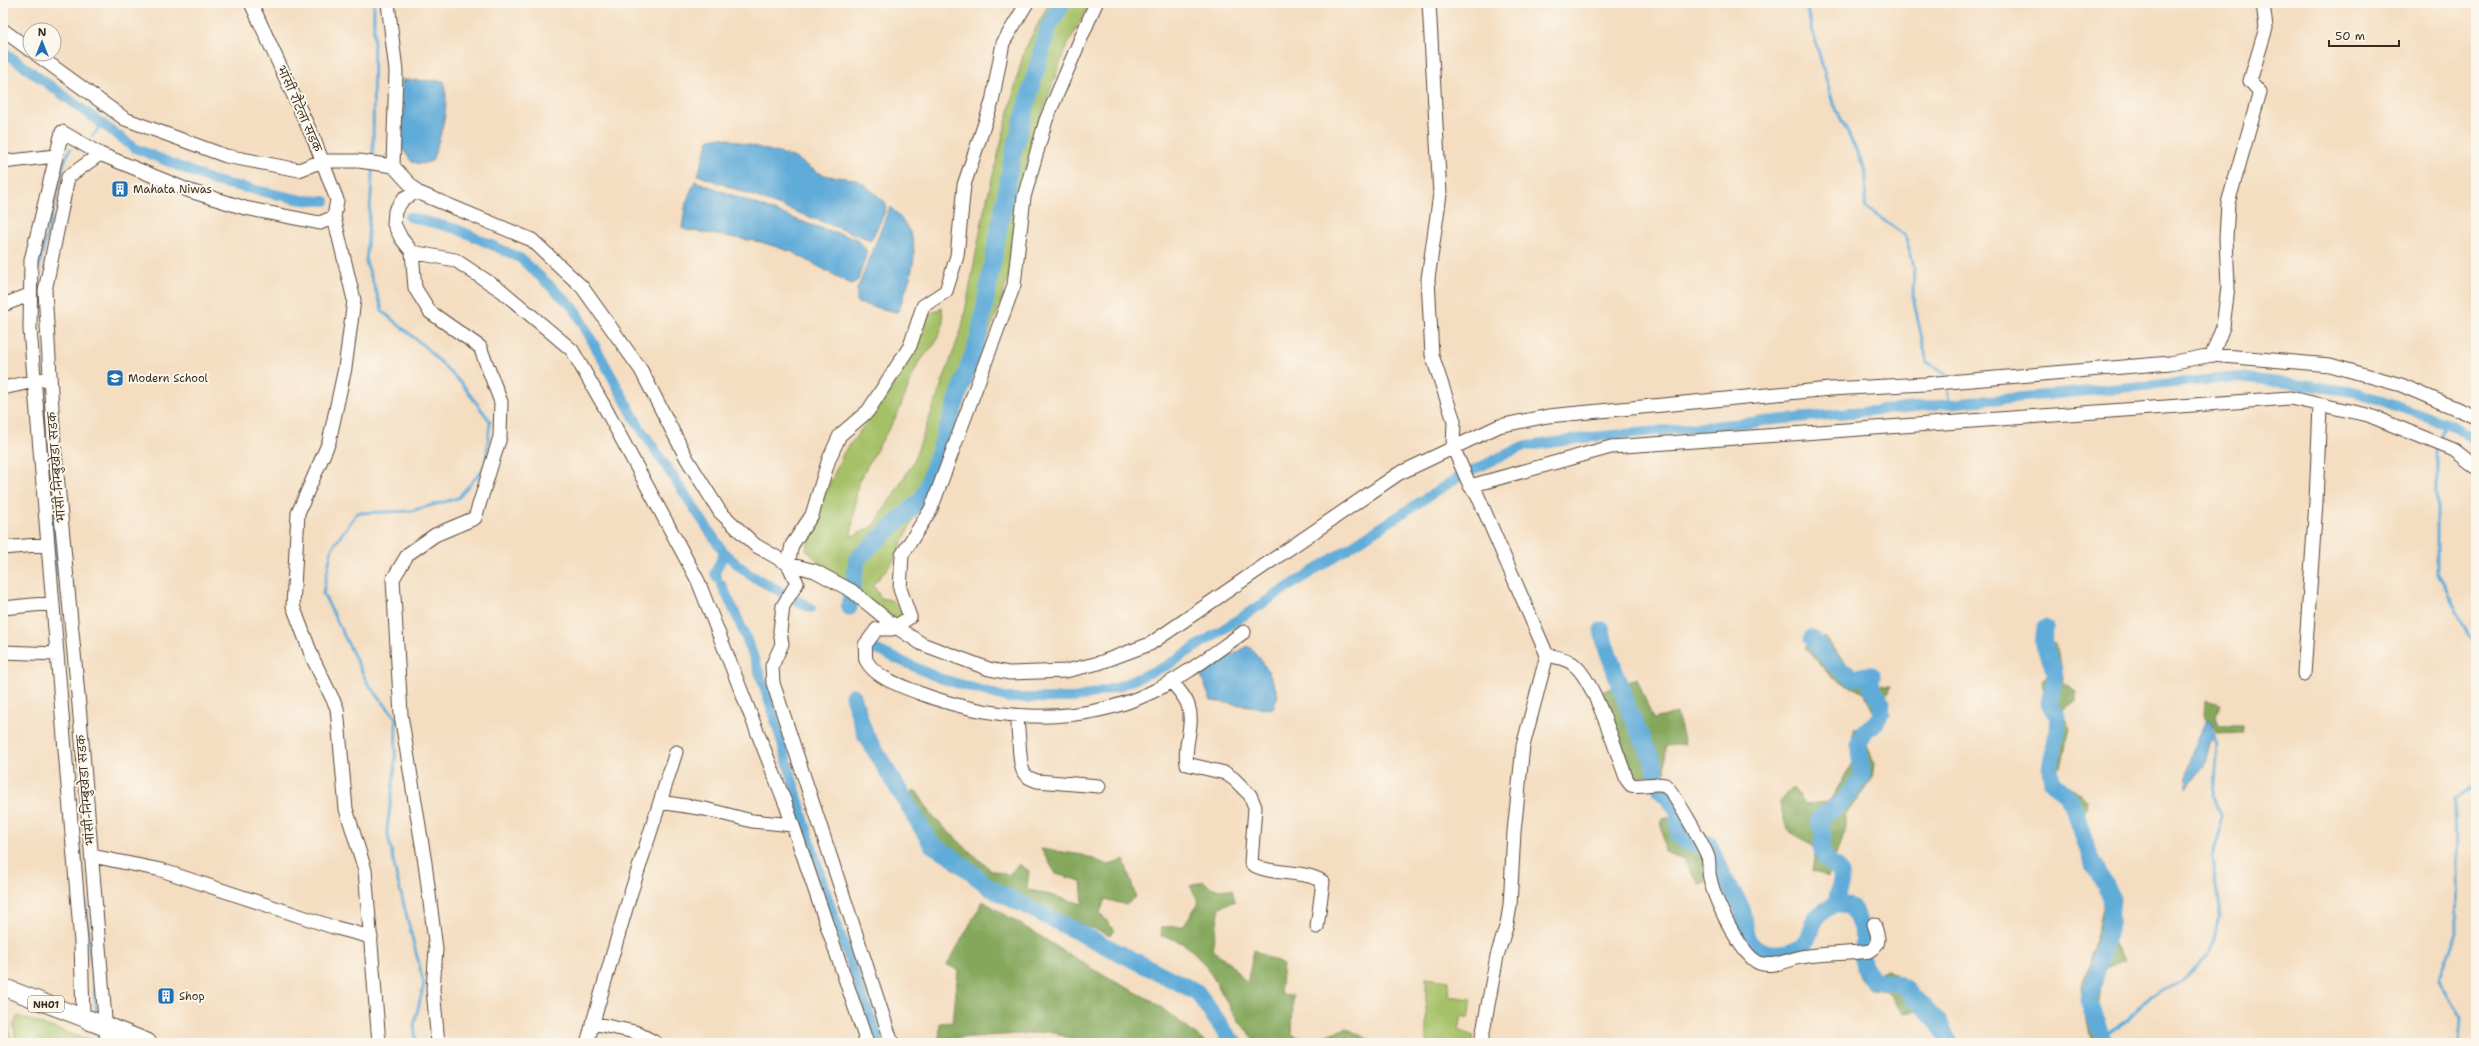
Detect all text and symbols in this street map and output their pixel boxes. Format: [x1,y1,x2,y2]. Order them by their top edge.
north arrow [22,22,62,62]
scale bar [2329,22,2399,48]
text: N [38,25,47,40]
text: 50 m [2335,28,2365,44]
street label: भांसी रौटेला सडक [273,62,328,155]
building icon: Mahata Niwas [110,179,130,199]
place label: Mahata Niwas [133,182,212,197]
school or university icon: Modern School [105,368,125,388]
place label: Modern School [128,371,209,386]
street label: भांसी-निम्बुखेडा सडक [41,410,69,524]
street label: भांसी-निम्बुखेडा सडक [70,733,98,847]
building icon: Shop [156,986,176,1006]
place label: Shop [179,989,205,1004]
road number: NH01 [28,996,64,1012]

